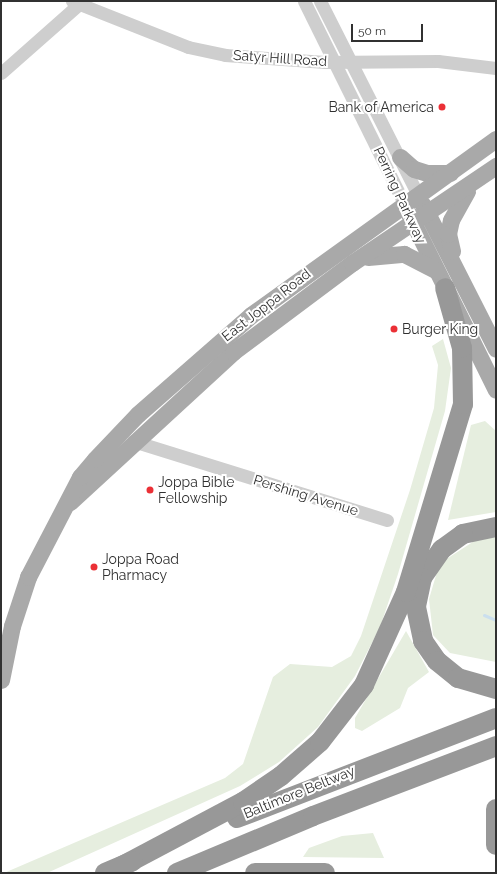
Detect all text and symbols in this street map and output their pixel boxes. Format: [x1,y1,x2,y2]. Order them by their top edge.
scale bar [353,16,425,42]
text: 50 m [358,24,386,38]
street label: Satyr Hill Road [232,46,328,70]
place label: Bank of America [328,99,434,115]
marker: Bank of America [437,102,447,112]
street label: Perring Parkway [370,144,430,246]
street label: East Joppa Road [218,265,314,345]
place label: Burger King [402,321,479,337]
marker: Burger King [389,324,399,334]
street label: Pershing Avenue [251,471,361,519]
place label: Joppa Bible Fellowship [158,474,234,506]
marker: Joppa Bible Fellowship [145,485,155,495]
place label: Joppa Road Pharmacy [102,551,179,584]
marker: Joppa Road Pharmacy [89,562,99,572]
street label: Baltimore Beltway [241,762,357,822]

